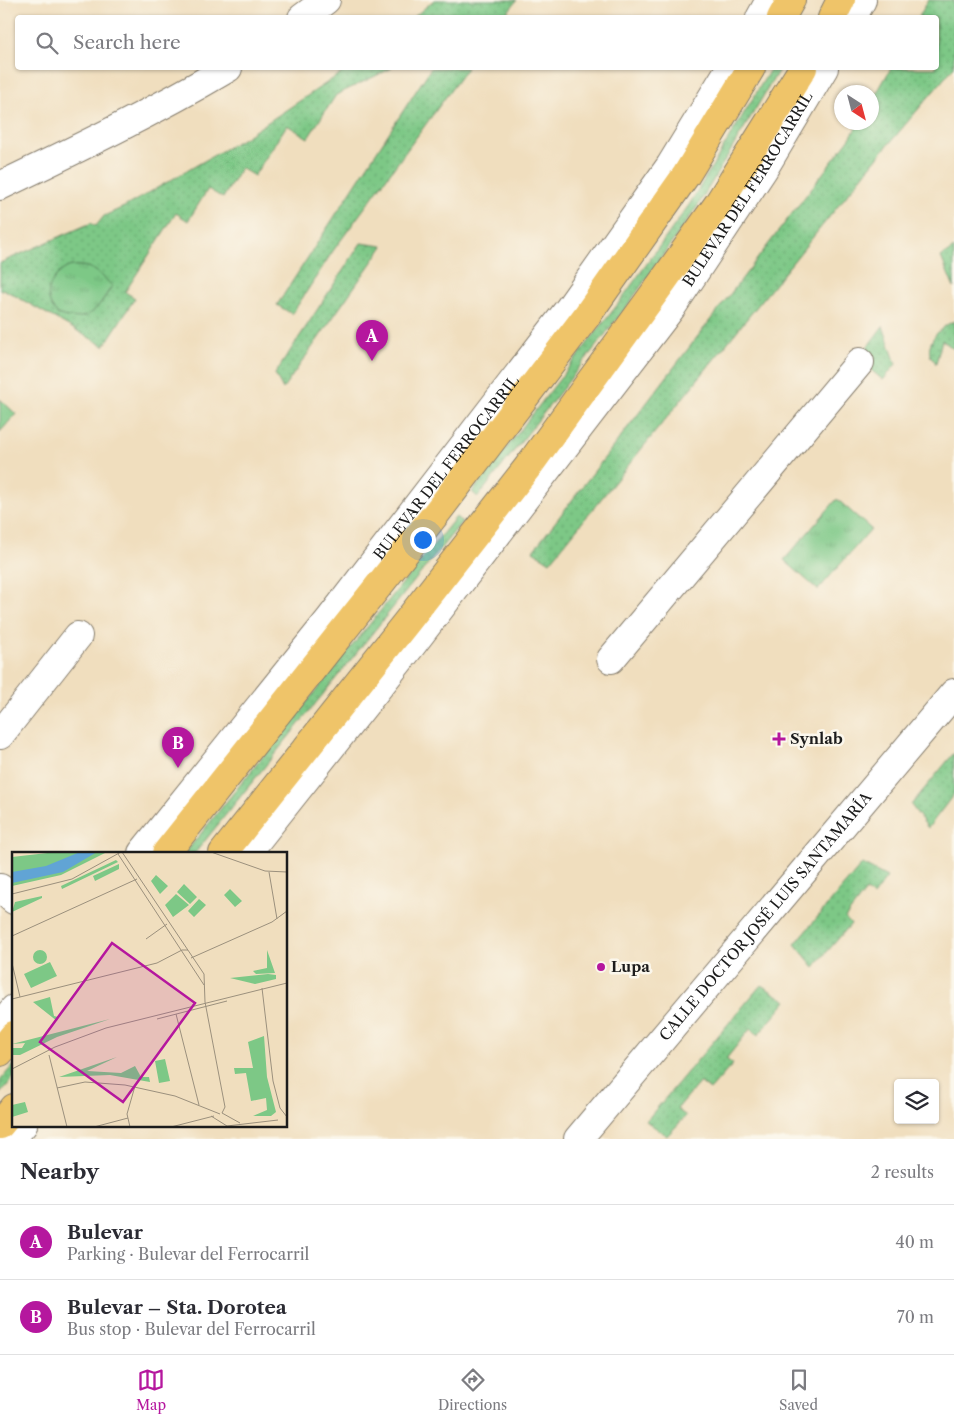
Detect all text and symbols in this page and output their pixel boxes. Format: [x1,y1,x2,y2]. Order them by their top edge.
search box [15,15,939,70]
icon: search [33,29,61,57]
text: Search here [73,31,181,54]
north arrow [834,85,879,130]
street label: BULEVAR DEL FERROCARRIL [678,88,817,290]
pin: A [356,320,388,361]
street label: BULEVAR DEL FERROCARRIL [369,371,523,563]
your location [410,527,436,553]
pin: B [162,727,194,768]
place label: Synlab [790,729,843,748]
marker: Synlab [772,732,786,746]
street label: CALLE DOCTOR JOSÉ LUIS SANTAMARÍA [655,787,876,1044]
inset map [12,852,288,1126]
place label: Lupa [611,957,650,976]
marker: Lupa [595,961,607,973]
map controls [894,1079,939,1124]
button: layers [894,1079,939,1124]
text: Nearby [20,1159,99,1184]
text: 2 results [871,1162,934,1182]
text: Bulevar [67,1221,143,1244]
text: A [30,1232,42,1252]
text: 40 m [895,1232,934,1252]
text: Parking · Bulevar del Ferrocarril [67,1244,309,1264]
text: Bulevar – Sta. Dorotea [67,1296,287,1319]
text: B [30,1307,42,1327]
text: 70 m [897,1307,934,1327]
text: Bus stop · Bulevar del Ferrocarril [67,1319,316,1339]
tab: Map [136,1366,166,1414]
tab: Directions [438,1366,507,1414]
tab: Saved [779,1366,818,1414]

